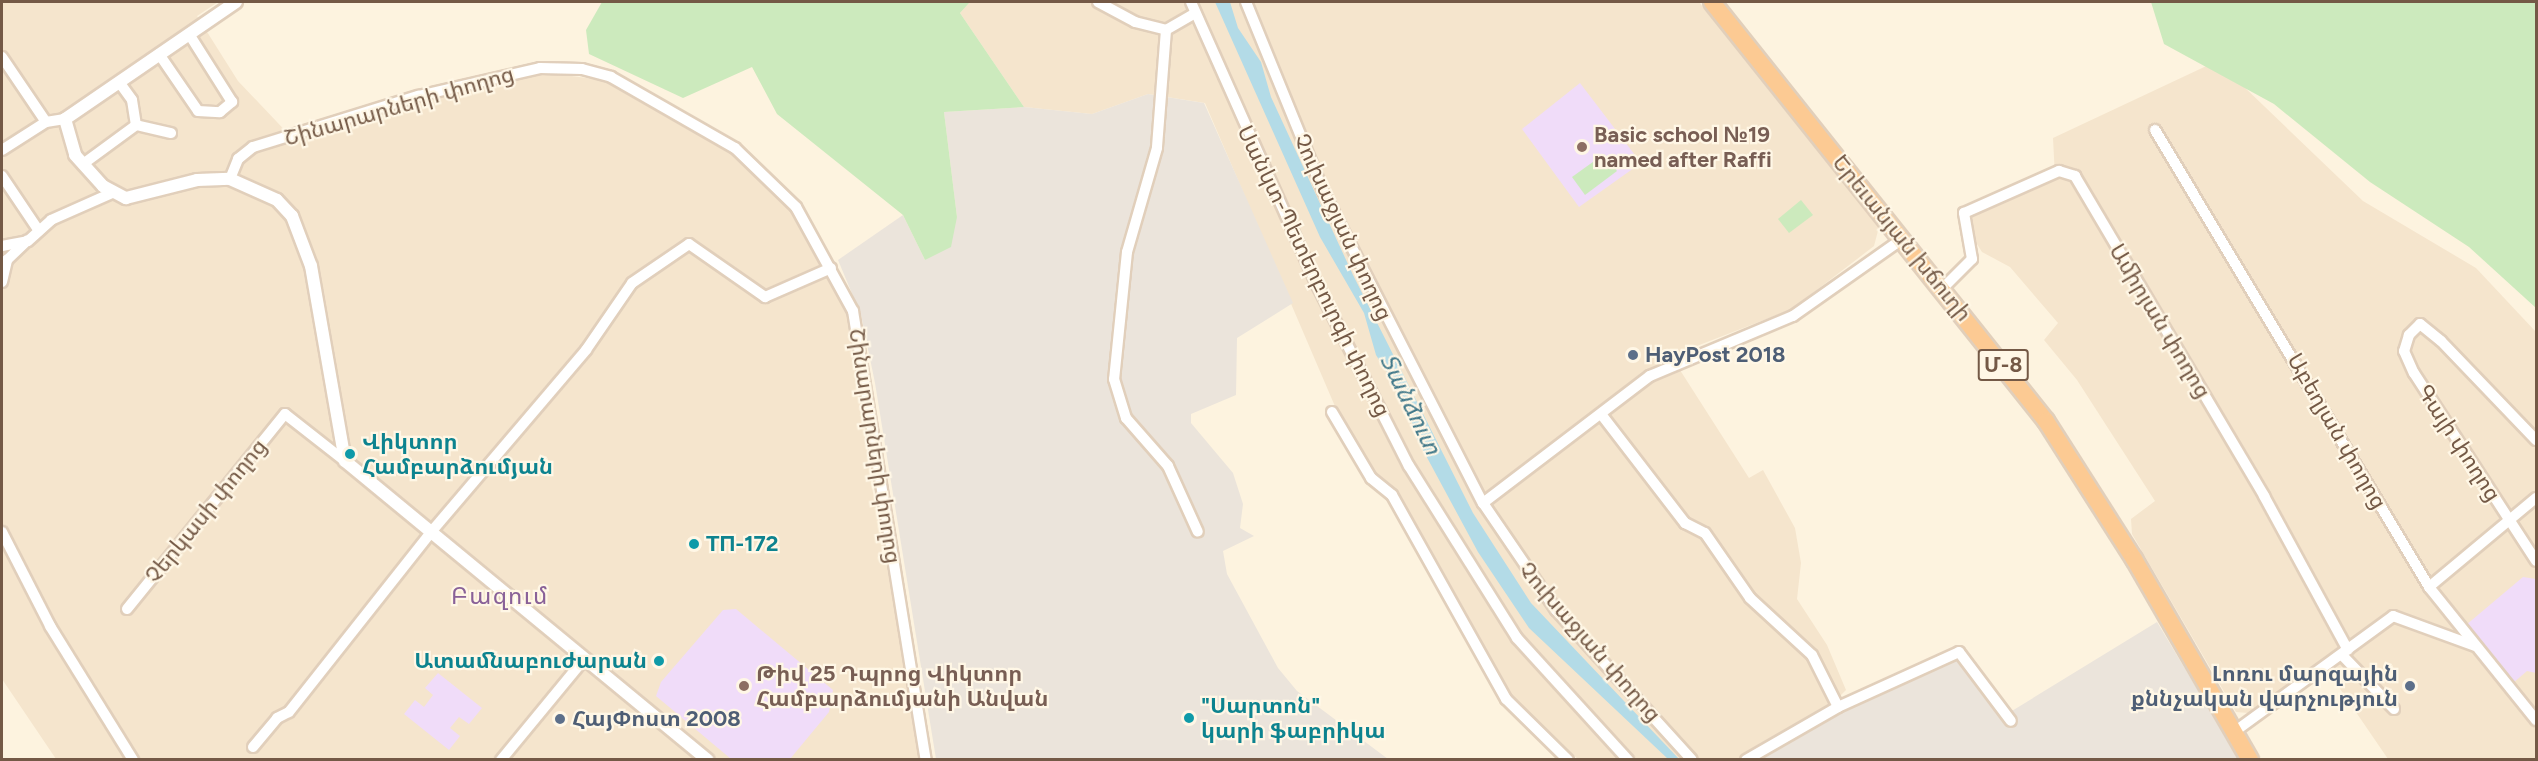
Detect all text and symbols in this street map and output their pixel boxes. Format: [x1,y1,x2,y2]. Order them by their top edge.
street label: Շինարարների փողոց [281,61,517,151]
street label: Սանկտ-Պետերբուրգի փողոց [1232,121,1396,421]
place label: Basic school №19 named after Raffi [1594,121,1772,172]
street label: Չուխաջյան փողոց [1288,129,1398,325]
marker: Basic school №19 named after Raffi [1575,140,1589,154]
street label: Երեւանյան խճուղի [1827,149,1977,327]
street label: Ամիրյան փողոց [2104,239,2216,403]
street label: Շինարարների փողոց [843,326,907,566]
place label: HayPost 2018 [1645,342,1785,368]
road number: Մ-8 [1978,347,2028,383]
marker: HayPost 2018 [1626,348,1640,362]
street label: Աբեղյան փողոց [2282,348,2392,514]
water label: Տանձուտ [1374,349,1448,459]
street label: Գայի փողոց [2411,380,2507,506]
place label: Վիկտոր Համբարձումյան [362,428,553,480]
street label: Չերկասի փողոց [140,434,272,588]
marker: Վիկտոր Համբարձումյան [343,447,357,461]
place label: ТП-172 [706,531,778,557]
marker: ТП-172 [687,537,701,551]
street label: Չուխաջյան փողոց [1513,557,1667,727]
district label: Բազում [451,582,549,610]
place label: Ատամնաբուժարան [414,648,647,674]
marker: Ատամնաբուժարան [652,654,666,668]
place label: Թիվ 25 Դպրոց Վիկտոր Համբարձումյանի Անվան [756,660,1048,712]
place label: Լոռու մարզային քննչական վարչություն [2131,660,2398,712]
marker: Թիվ 25 Դպրոց Վիկտոր Համբարձումյանի Անվան [737,679,751,693]
marker: Լոռու մարզային քննչական վարչություն [2403,679,2417,693]
place label: "Սարտոն" կարի ֆաբրիկա [1201,692,1386,744]
place label: ՀայՓոստ 2008 [572,706,741,732]
marker: "Սարտոն" կարի ֆաբրիկա [1182,711,1196,725]
marker: ՀայՓոստ 2008 [553,712,567,726]

